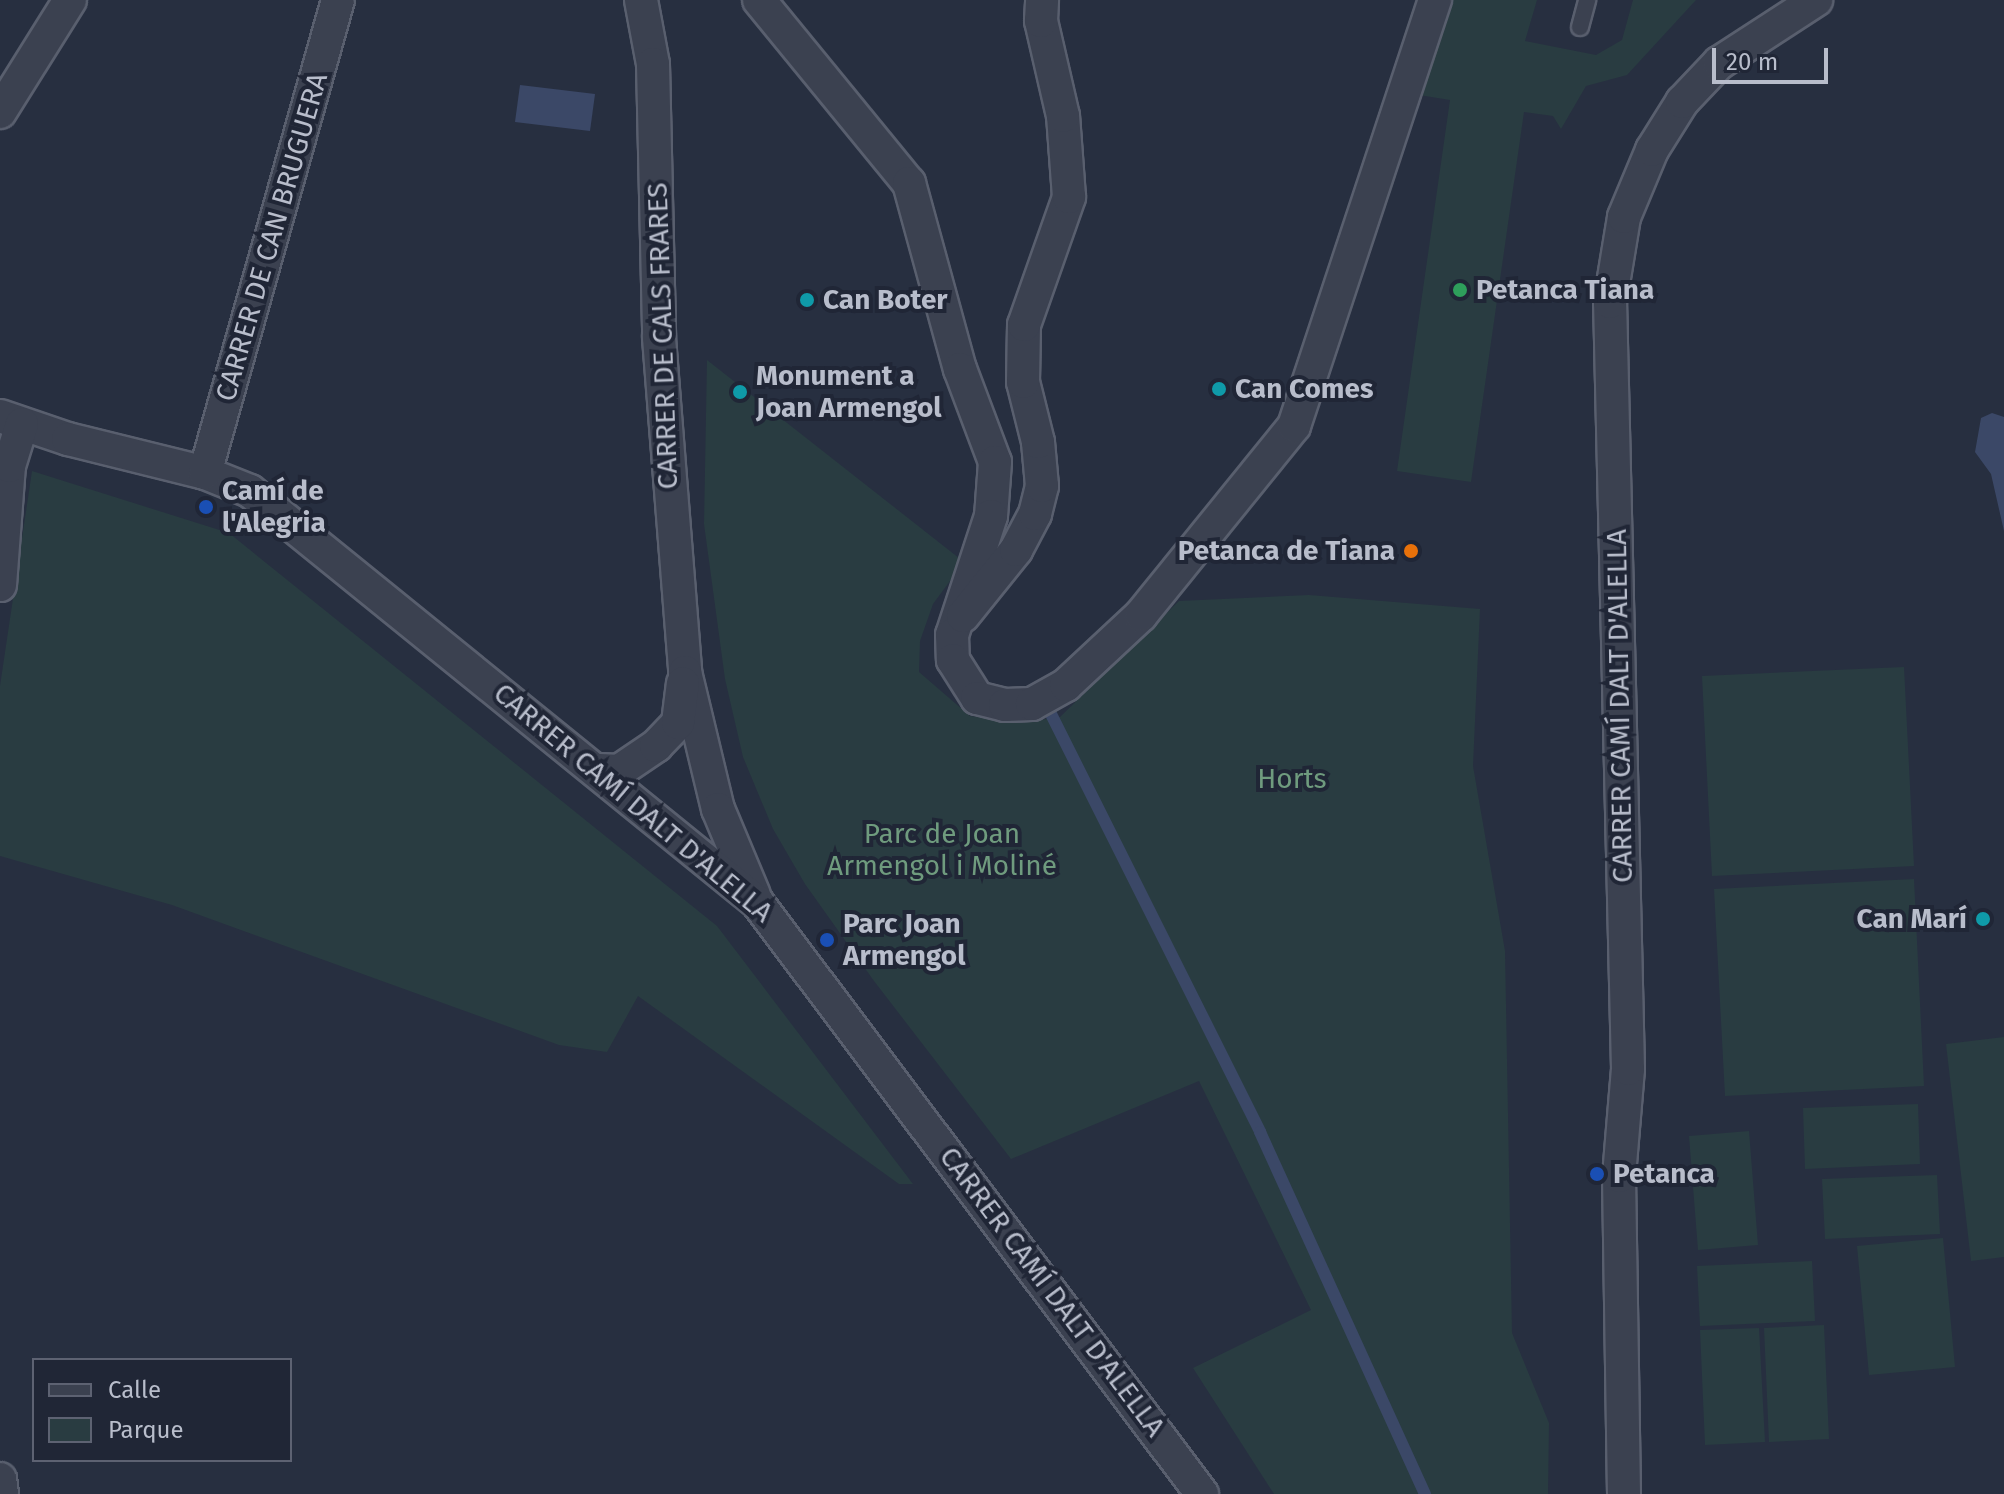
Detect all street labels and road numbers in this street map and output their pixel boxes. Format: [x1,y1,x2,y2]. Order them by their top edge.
street label: CARRER DE CAN BRUGUERA [209,69,335,405]
street label: CARRER DE CALS FRARES [641,182,685,490]
street label: CARRER CAMÍ DALT D'ALELLA [1600,529,1640,883]
street label: CARRER CAMÍ DALT D'ALELLA [487,676,779,930]
street label: CARRER CAMÍ DALT D'ALELLA [932,1141,1172,1443]

